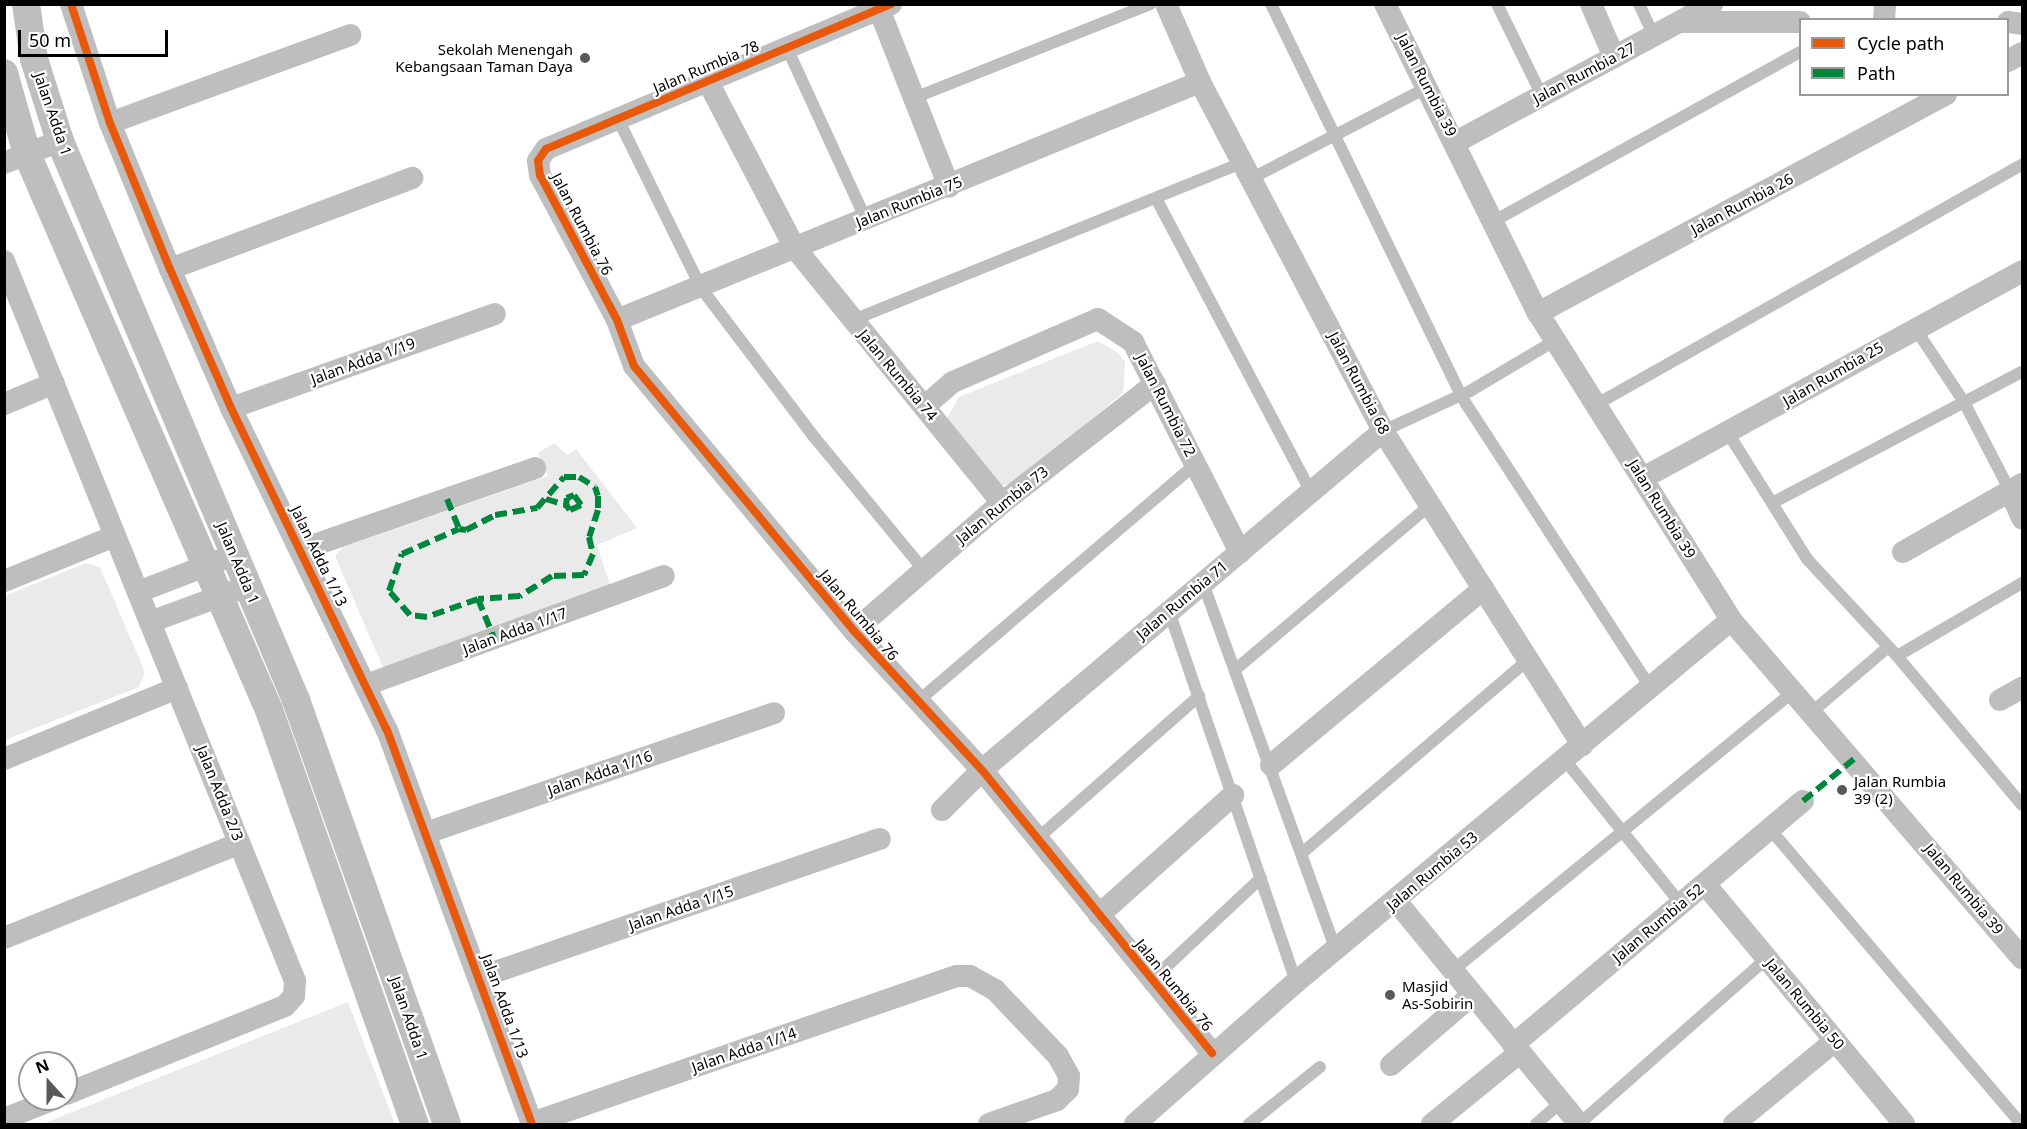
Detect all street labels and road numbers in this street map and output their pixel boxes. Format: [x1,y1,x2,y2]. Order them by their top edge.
street label: Jalan Rumbia 39 [1393,31,1461,139]
street label: Jalan Rumbia 78 [650,37,762,97]
street label: Jalan Rumbia 27 [1530,38,1638,108]
street label: Jalan Adda 1 [30,70,76,158]
street label: Jalan Rumbia 26 [1688,169,1796,239]
street label: Jalan Rumbia 76 [547,170,617,278]
street label: Jalan Rumbia 75 [853,172,965,232]
street label: Jalan Rumbia 74 [855,326,941,424]
street label: Jalan Rumbia 68 [1324,329,1394,437]
street label: Jalan Adda 1/19 [308,334,418,388]
street label: Jalan Rumbia 25 [1780,338,1886,410]
street label: Jalan Rumbia 72 [1132,351,1200,459]
street label: Jalan Rumbia 39 [1624,456,1700,562]
street label: Jalan Rumbia 73 [952,462,1052,548]
street label: Jalan Adda 1/13 [287,503,351,609]
street label: Jalan Adda 1 [213,519,263,607]
street label: Jalan Rumbia 71 [1133,557,1231,643]
street label: Jalan Rumbia 76 [816,566,902,664]
street label: Jalan Adda 1/17 [460,604,570,658]
street label: Jalan Adda 2/3 [193,743,247,843]
street label: Jalan Adda 1/16 [545,747,655,799]
street label: Jalan Rumbia 53 [1383,828,1481,914]
street label: Jalan Rumbia 39 [1921,840,2007,938]
street label: Jalan Rumbia 52 [1609,880,1707,966]
street label: Jalan Adda 1/15 [626,882,736,934]
street label: Jalan Rumbia 76 [1131,935,1217,1035]
street label: Jalan Adda 1/13 [478,951,532,1061]
street label: Jalan Rumbia 50 [1762,955,1848,1053]
street label: Jalan Adda 1 [386,974,432,1062]
street label: Jalan Adda 1/14 [689,1024,799,1076]

